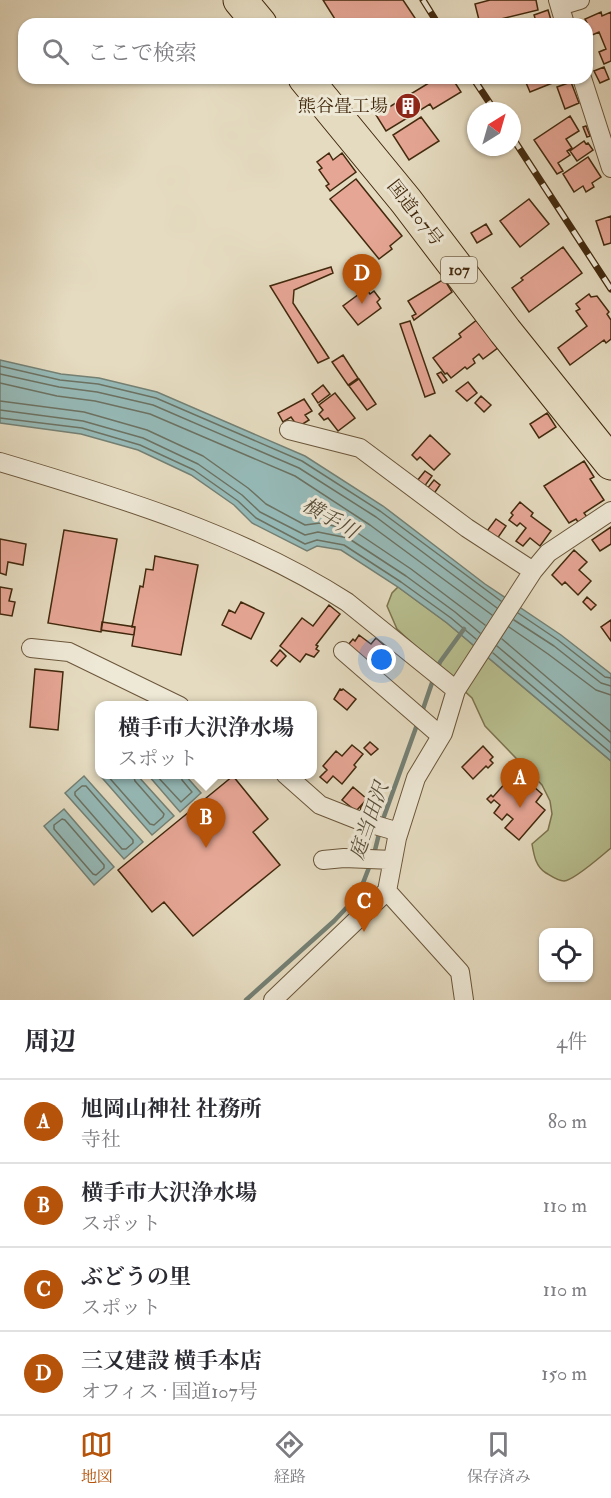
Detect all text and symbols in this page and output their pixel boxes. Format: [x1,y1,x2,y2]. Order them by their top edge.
search box [18,18,593,84]
icon: search [39,35,72,68]
text: ここで検索 [87,39,197,67]
building icon: 熊谷畳工場 [393,91,423,121]
place label: 熊谷畳工場 [298,95,388,118]
north arrow [467,102,521,156]
street label: 国道107号 [382,175,448,251]
pin: D [342,254,382,304]
road number: 107 [441,257,477,283]
water label: 横手川 [298,492,364,545]
your location [367,645,396,674]
popup [95,701,317,779]
text: 横手市大沢浄水場 [118,714,294,742]
text: スポット [118,746,198,771]
pin: A [500,758,540,808]
water label: 庭当田沢 [344,776,395,863]
pin: B [186,798,226,848]
pin: C [344,882,384,932]
map controls [539,928,593,982]
button: locate [539,928,593,982]
text: 周辺 [24,1026,76,1058]
text: 4件 [556,1029,587,1054]
text: 旭岡山神社 社務所 [81,1095,262,1123]
text: A [37,1109,50,1134]
text: 80 m [548,1109,587,1134]
text: 寺社 [81,1127,121,1152]
text: 横手市大沢浄水場 [81,1179,257,1207]
text: B [37,1193,50,1218]
text: 110 m [543,1193,587,1218]
text: スポット [81,1211,161,1236]
text: ぶどうの里 [81,1263,191,1291]
text: C [36,1277,51,1302]
text: 110 m [543,1277,587,1302]
text: スポット [81,1295,161,1320]
text: 三又建設 横手本店 [81,1347,262,1375]
text: D [35,1361,52,1386]
text: 150 m [541,1361,587,1386]
text: オフィス · 国道107号 [81,1379,258,1404]
tab: 地図 [80,1428,113,1487]
tab: 経路 [273,1428,306,1487]
tab: 保存済み [467,1428,531,1487]

